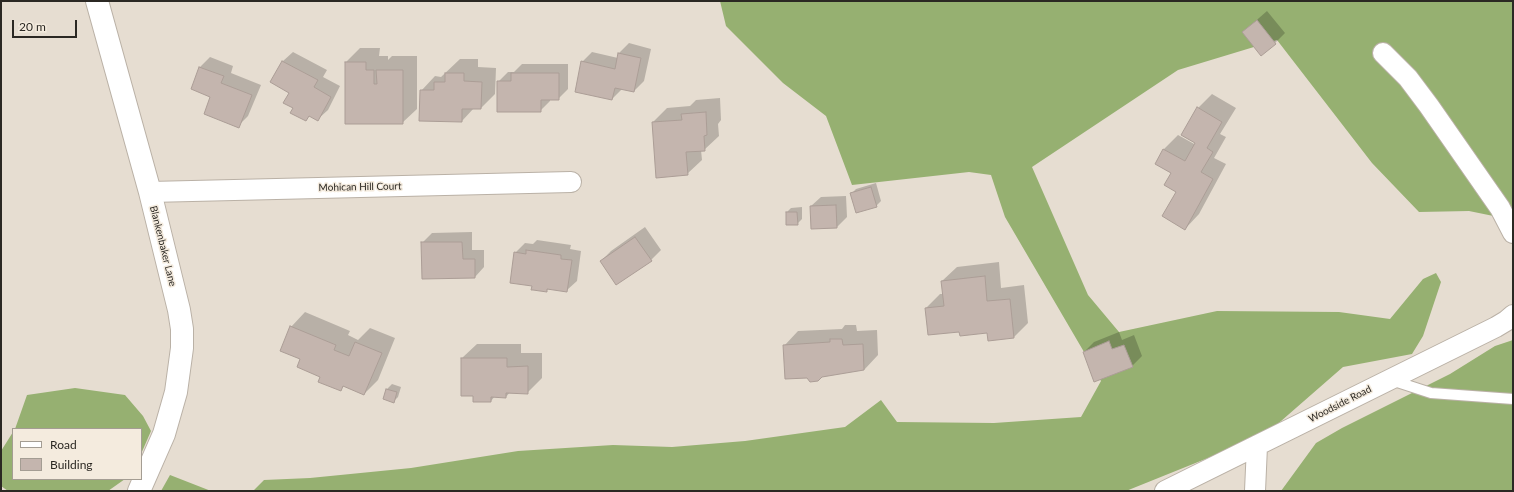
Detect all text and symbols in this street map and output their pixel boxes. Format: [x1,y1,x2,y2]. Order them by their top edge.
scale bar [14,12,79,38]
text: 20 m [19,19,46,34]
street label: Mohican Hill Court [318,180,402,194]
street label: Blankenbaker Lane [147,204,179,288]
street label: Woodside Road [1307,383,1373,425]
legend [12,428,142,480]
text: Road [50,437,77,452]
text: Building [50,457,93,472]

